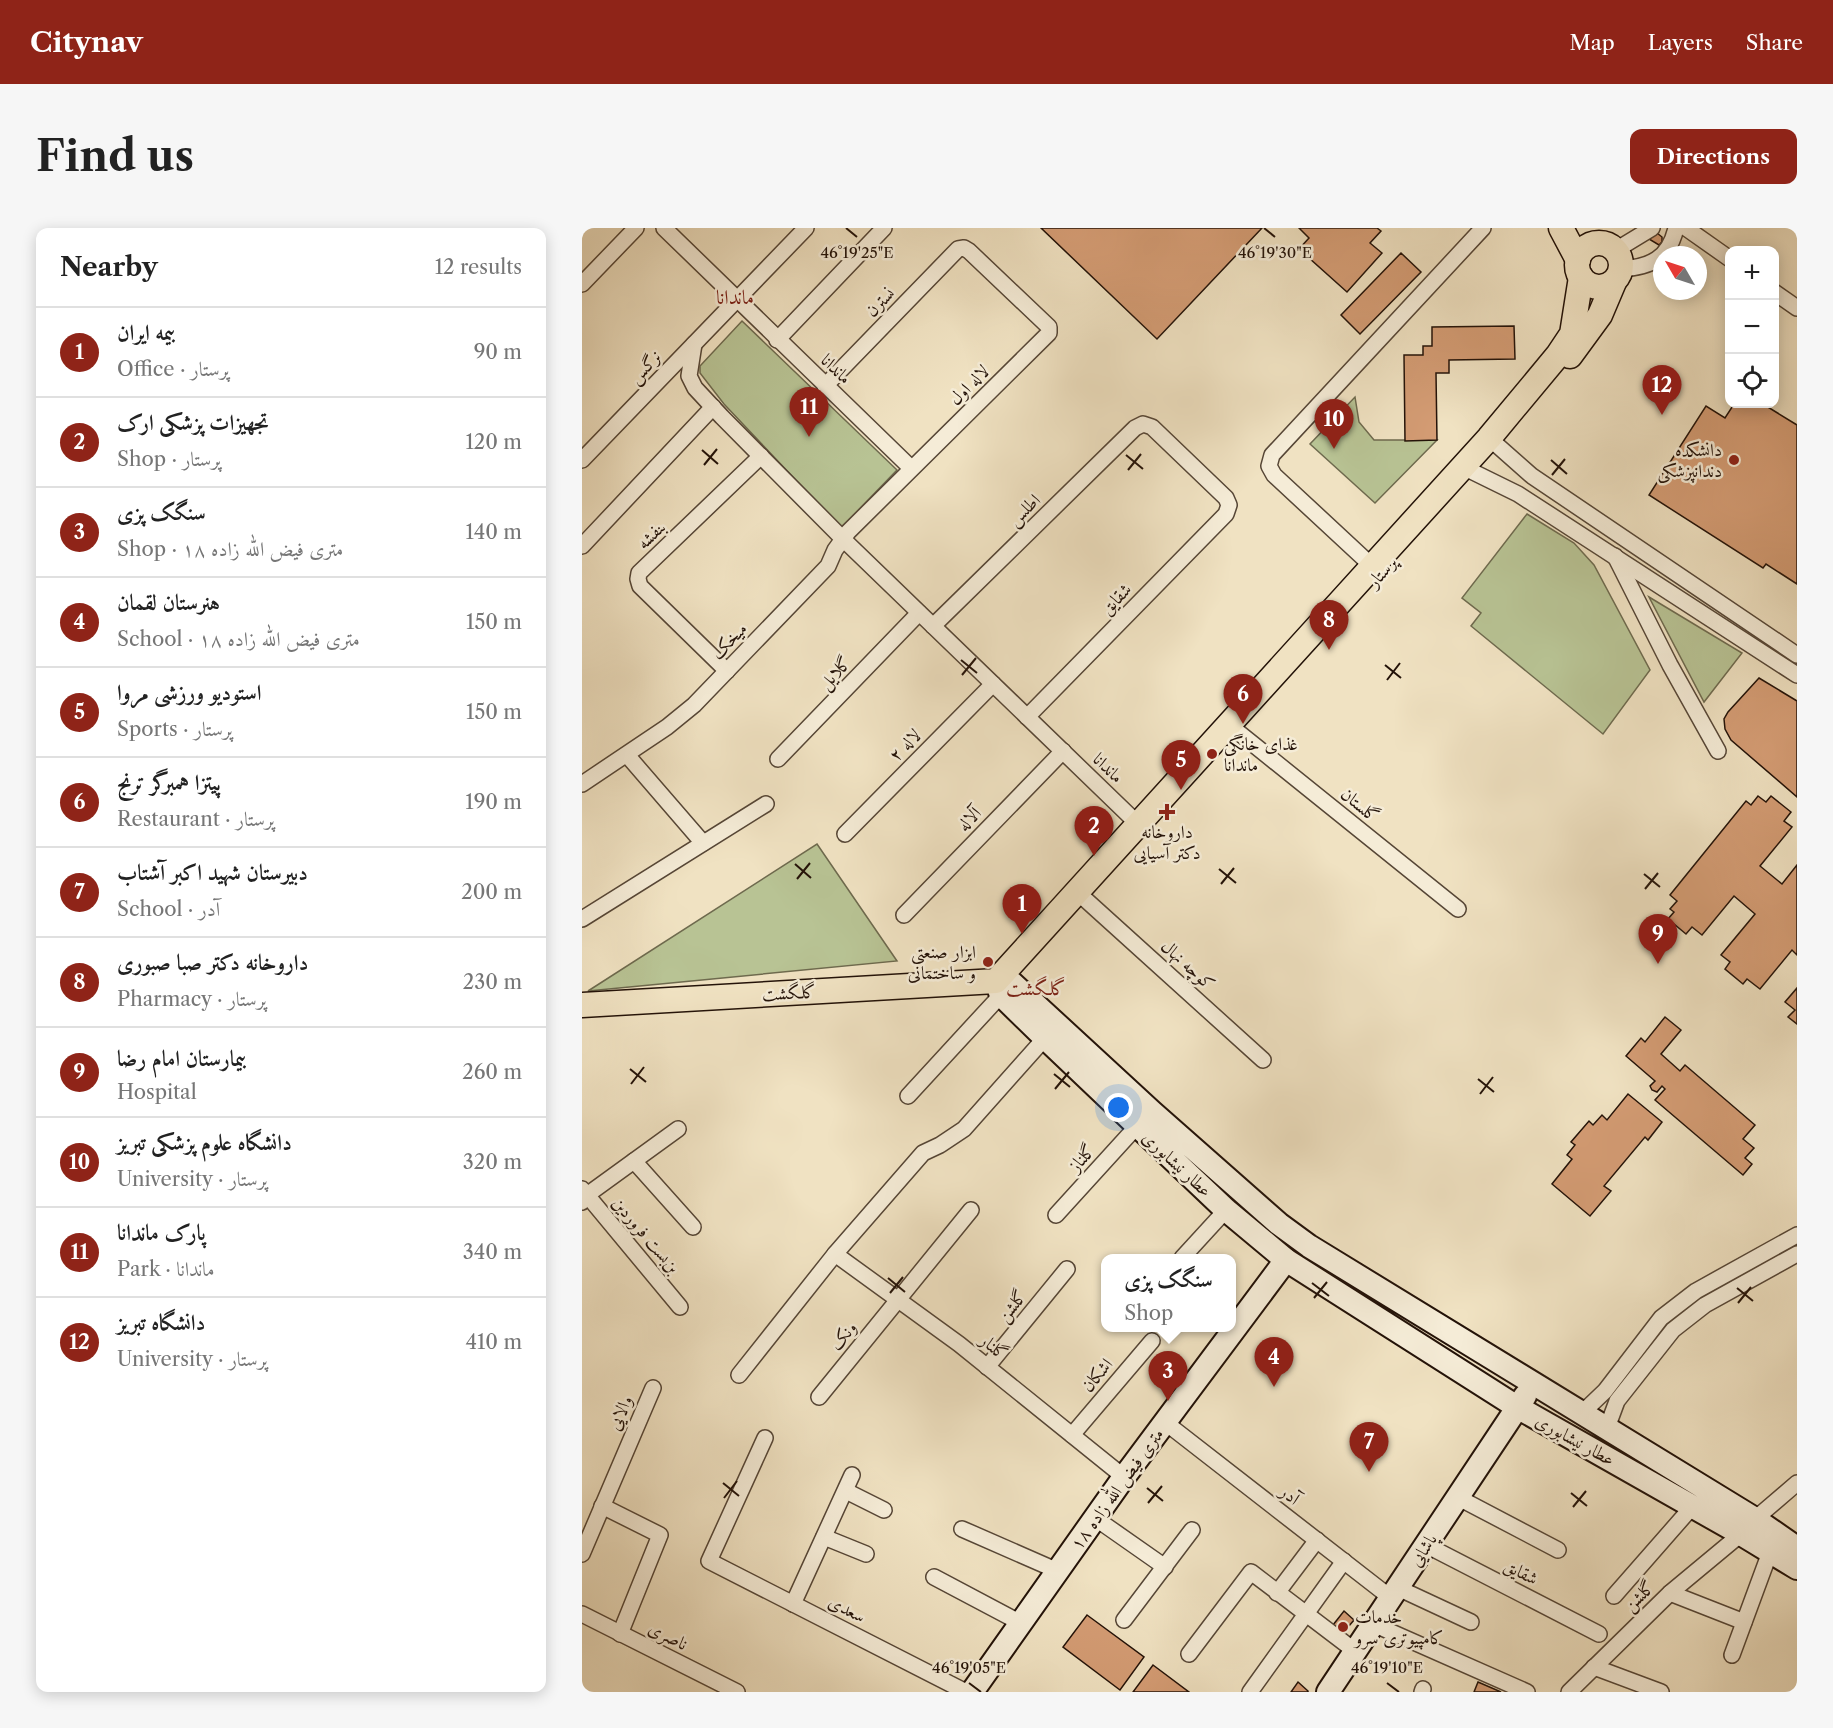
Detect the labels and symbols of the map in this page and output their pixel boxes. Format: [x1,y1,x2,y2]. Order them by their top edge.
text: 46°19'25"E [820,243,894,262]
text: 46°19'30"E [1238,243,1312,262]
north arrow [1653,246,1707,300]
street label: نسترن [861,282,899,322]
district label: ماندانا [716,285,754,309]
street label: نرگس [624,346,667,389]
street label: ماندانا [816,349,856,389]
street label: لاله اول [944,360,994,410]
pin: 12 [1642,366,1682,415]
pin: 11 [790,388,828,437]
pin: 10 [1314,400,1353,449]
place label: دانشکده دندانپزشکی [1657,439,1722,484]
marker: دانشکده دندانپزشکی [1727,453,1741,467]
street label: اطلس [1003,489,1046,532]
street label: بنفشه [632,516,670,554]
street label: پرستار [1361,550,1403,594]
street label: شقایق [1096,579,1136,619]
pin: 8 [1310,600,1348,650]
street label: میخک [706,618,752,664]
street label: گلایل [814,652,857,696]
pin: 6 [1224,674,1262,724]
street label: لاله ۲ [884,724,926,766]
place label: غذای خانگی ماندانا [1224,733,1298,776]
pin: 5 [1162,740,1200,790]
marker: غذای خانگی ماندانا [1205,747,1219,761]
street label: ماندانا [1088,748,1128,788]
street label: گلستان [1336,783,1384,827]
street label: آلاله [952,801,987,836]
marker: داروخانه دکتر آسیایی [1160,805,1174,819]
pin: 2 [1074,806,1114,856]
place label: داروخانه دکتر آسیایی [1134,821,1201,865]
pin: 1 [1002,884,1042,934]
pin: 9 [1638,914,1678,964]
street label: کوچه نهال [1155,935,1220,996]
place label: ابزار صنعتی و ساختمانی [908,941,976,984]
marker: ابزار صنعتی و ساختمانی [981,955,995,969]
district label: گلگشت [1006,975,1066,1000]
street label: گلگشت [761,980,817,1005]
your location [1104,1093,1133,1122]
street label: عطار نیشابوری [1138,1126,1216,1202]
street label: گلناز [1063,1140,1100,1178]
street label: بن‌بست فروردین [607,1192,685,1279]
street label: گلشن [992,1285,1032,1327]
street label: ونک [825,1317,861,1355]
street label: گلنار [974,1328,1012,1365]
pin: 4 [1254,1338,1294,1387]
pin: 3 [1148,1352,1188,1401]
street label: اشکان [1077,1354,1117,1396]
street label: والایی [603,1392,638,1434]
street label: عطار نیشابوری [1532,1409,1618,1471]
street label: ۱۸ متری فیض الله زاده [1063,1422,1169,1555]
pin: 7 [1350,1422,1388,1472]
street label: آدر [1274,1479,1306,1511]
street label: پاشایی [1404,1528,1444,1572]
street label: شقایق [1500,1554,1542,1590]
street label: گلشن [1619,1576,1660,1617]
street label: سعدی [825,1590,869,1628]
place label: خدمات کامپیوتری سرو [1353,1606,1444,1650]
street label: ناصری [644,1617,691,1656]
marker: خدمات کامپیوتری سرو [1336,1620,1350,1634]
text: 46°19'05"E [932,1658,1006,1677]
text: 46°19'10"E [1351,1658,1423,1677]

